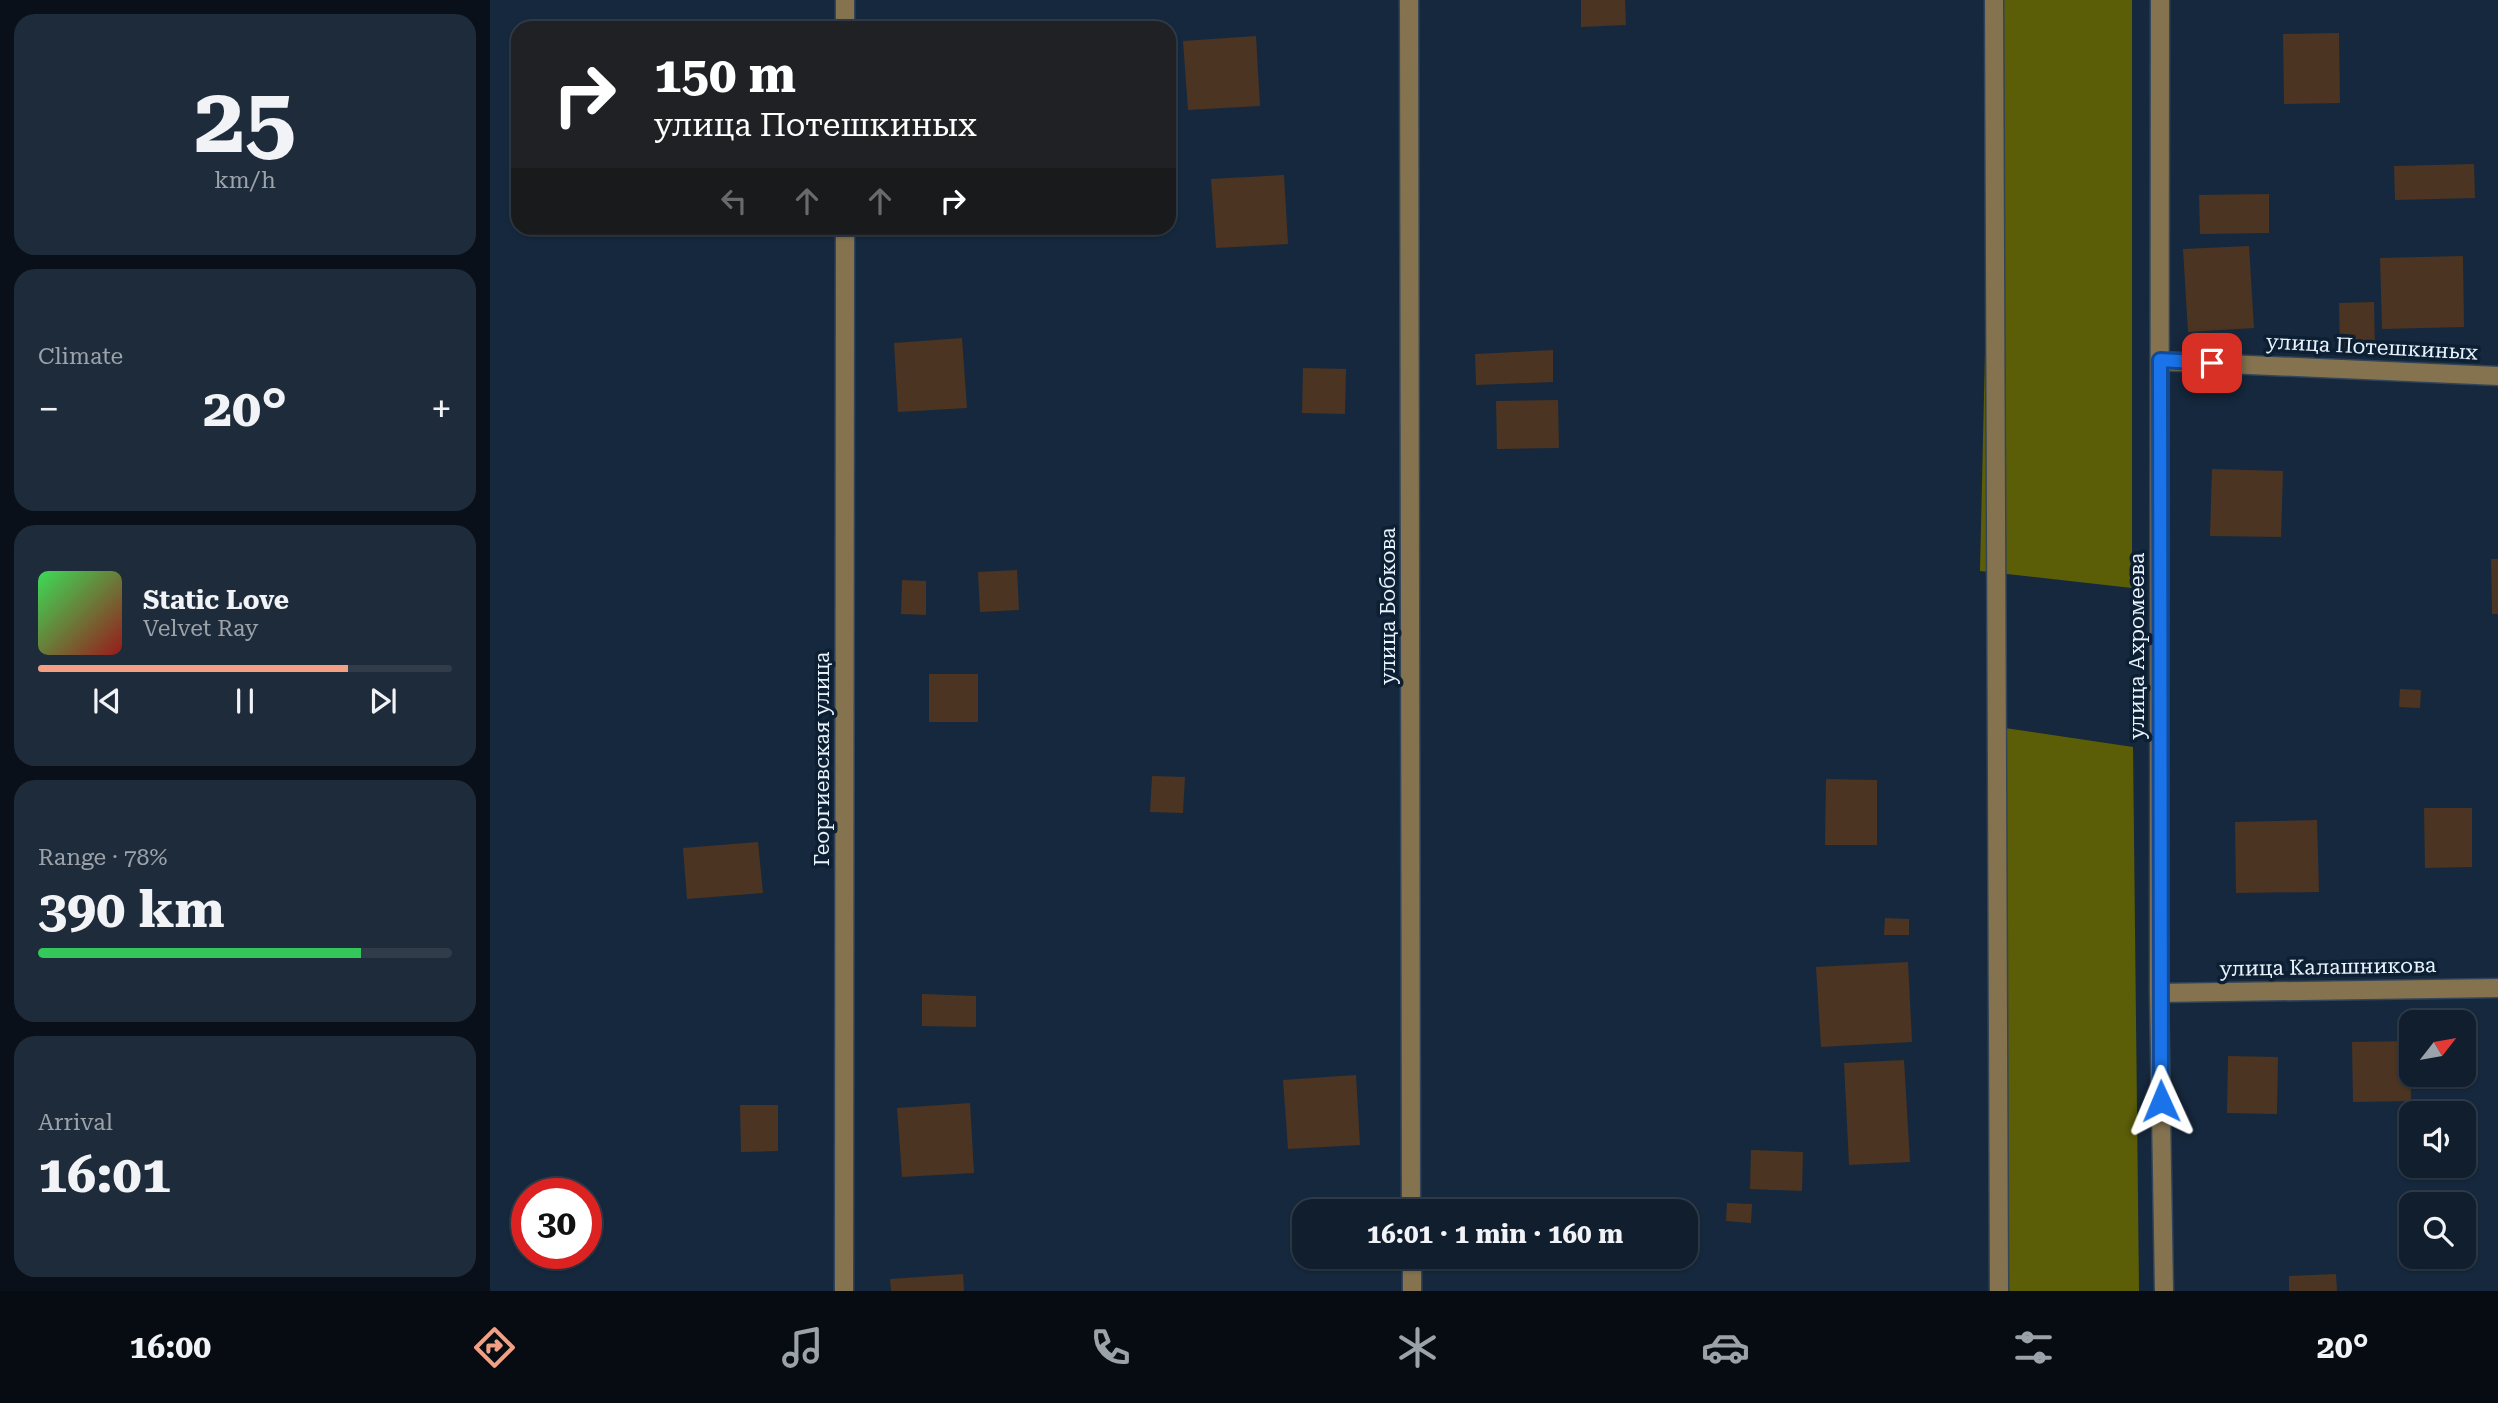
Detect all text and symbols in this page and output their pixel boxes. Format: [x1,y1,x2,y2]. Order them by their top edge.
text: 150 m [654,47,796,104]
icon: right [539,49,630,140]
text: 25 [194,68,296,174]
text: улица Потешкиных [654,106,977,144]
text: km/h [214,167,276,194]
icon: left [715,182,753,220]
icon: ahead [788,182,826,220]
icon: ahead [861,182,899,220]
icon: right [934,182,972,220]
street label: улица Потешкиных [2266,329,2478,365]
pin [2182,333,2242,393]
text: Climate [38,343,123,370]
icon: arrive [2193,344,2231,382]
text: 20° [203,378,287,439]
text: − [38,387,59,431]
text: + [431,387,452,431]
street label: улица Бобкова [1376,527,1400,685]
street label: улица Ахромеева [2125,552,2149,739]
text: Static Love [143,585,289,615]
text: Velvet Ray [143,615,258,642]
street label: Георгиевская улица [810,651,834,866]
icon: previous [88,682,126,720]
icon: pause [226,682,264,720]
icon: next [364,682,402,720]
text: Range · 78% [38,844,167,871]
text: 390 km [38,879,225,940]
street label: улица Калашникова [2220,953,2437,981]
north arrow [2399,1010,2476,1087]
map controls [2399,1010,2476,1269]
position arrow [2124,1064,2198,1138]
button: sound [2399,1101,2476,1178]
text: Arrival [38,1109,113,1136]
text: 16:01 [38,1144,171,1205]
speed limit sign: 30 [511,1178,602,1269]
button: search [2399,1192,2476,1269]
text: 16:01 · 1 min · 160 m [1367,1219,1623,1249]
icon: directions [470,1323,519,1372]
icon: music [778,1323,827,1372]
icon: phone [1086,1323,1135,1372]
icon: climate [1393,1323,1442,1372]
icon: car [1701,1323,1750,1372]
icon: filters [2009,1323,2058,1372]
text: 16:00 [129,1328,211,1366]
text: 20° [2317,1328,2369,1366]

